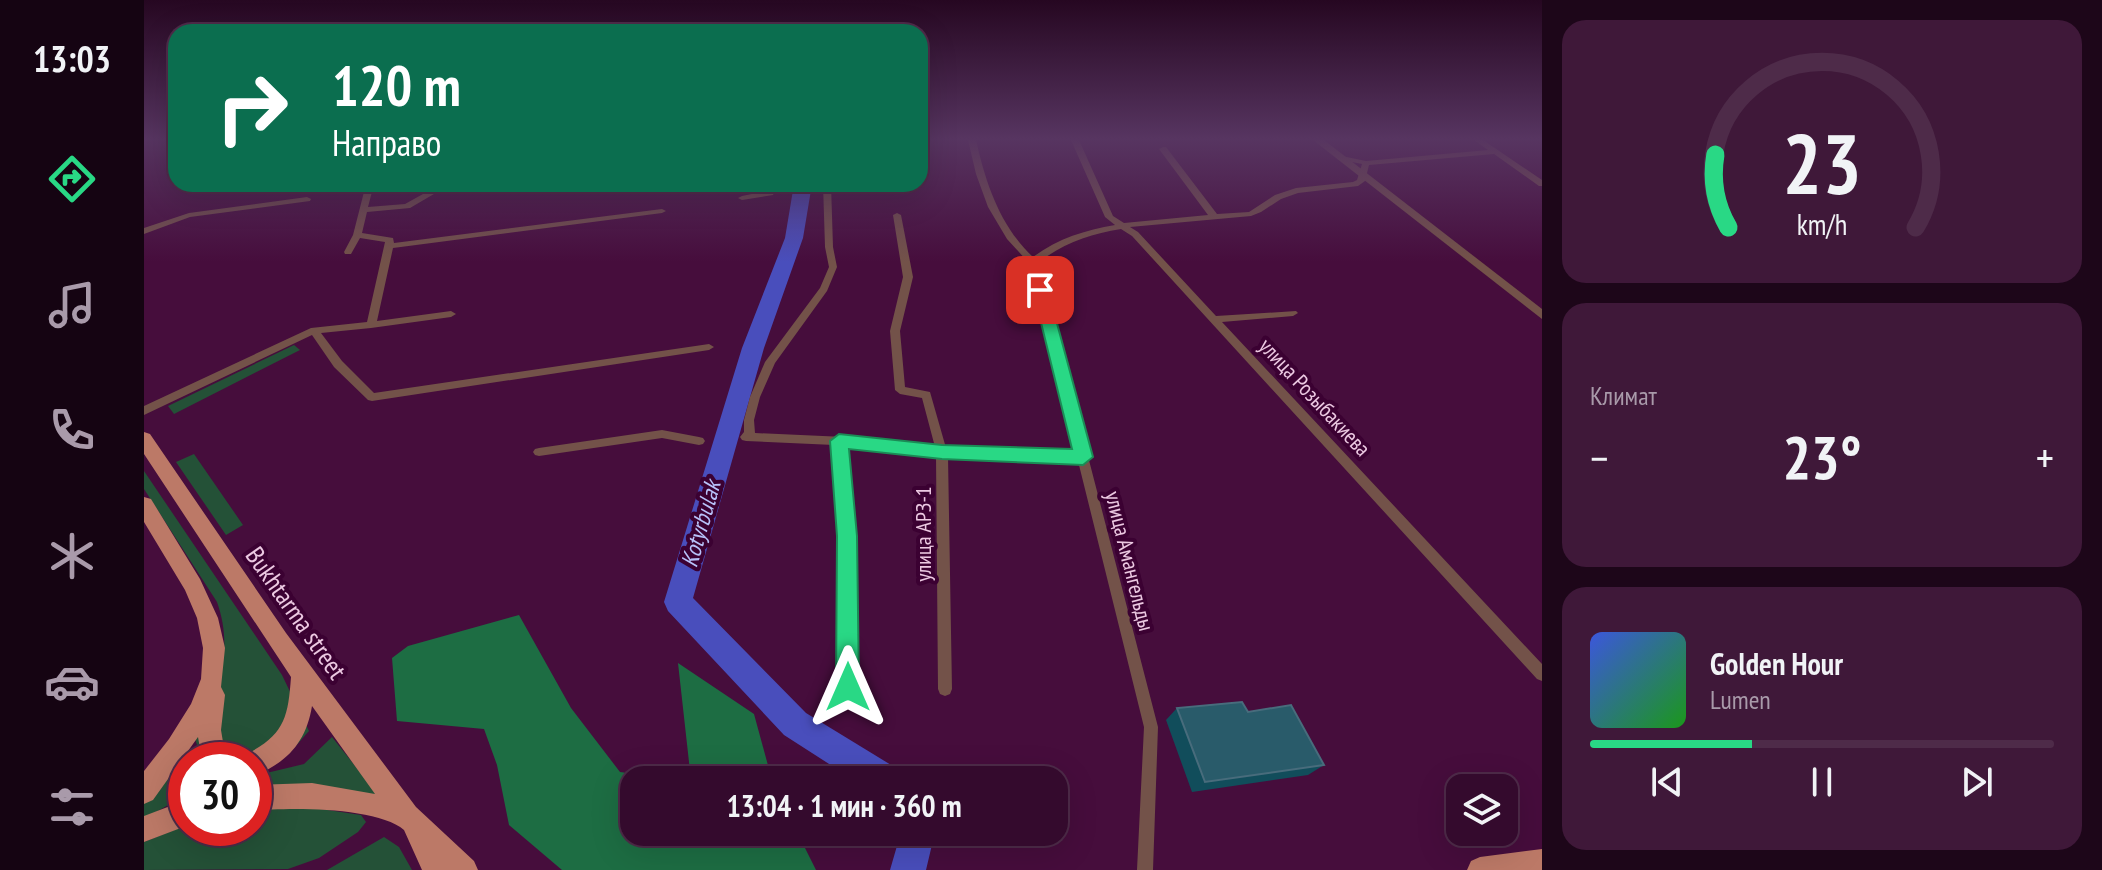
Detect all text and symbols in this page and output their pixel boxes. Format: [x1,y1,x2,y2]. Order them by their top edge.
text: 13:03 [33,35,111,82]
text: 120 m [332,49,461,121]
icon: right [200,56,304,160]
text: 23 [1782,108,1862,216]
text: Направо [332,119,441,166]
icon: directions [44,151,100,207]
text: km/h [1797,206,1847,243]
pin [1006,256,1074,324]
icon: arrive [1018,268,1062,312]
icon: music [44,277,100,333]
street label: улица Розыбакиева [1253,332,1377,462]
text: Климат [1590,379,1657,412]
icon: phone [44,402,100,458]
text: 23° [1782,418,1862,496]
text: − [1590,429,1608,486]
text: + [2036,429,2054,486]
water label: Kotyrbulak [673,474,728,571]
street label: улица АРЗ-1 [909,486,937,582]
street label: улица Амангельды [1099,488,1161,634]
icon: climate [44,528,100,584]
street label: Bukhtarma street [239,540,354,685]
text: Golden Hour [1710,644,1843,683]
position arrow [806,645,890,729]
icon: car [44,654,100,710]
text: Lumen [1710,683,1771,716]
speed limit sign: 30 [168,742,272,846]
icon: previous [1645,760,1689,804]
icon: pause [1800,760,1844,804]
icon: next [1955,760,1999,804]
map controls [1446,774,1518,846]
button: layers [1446,774,1518,846]
icon: filters [44,779,100,835]
text: 13:04 · 1 мин · 360 m [726,786,962,825]

